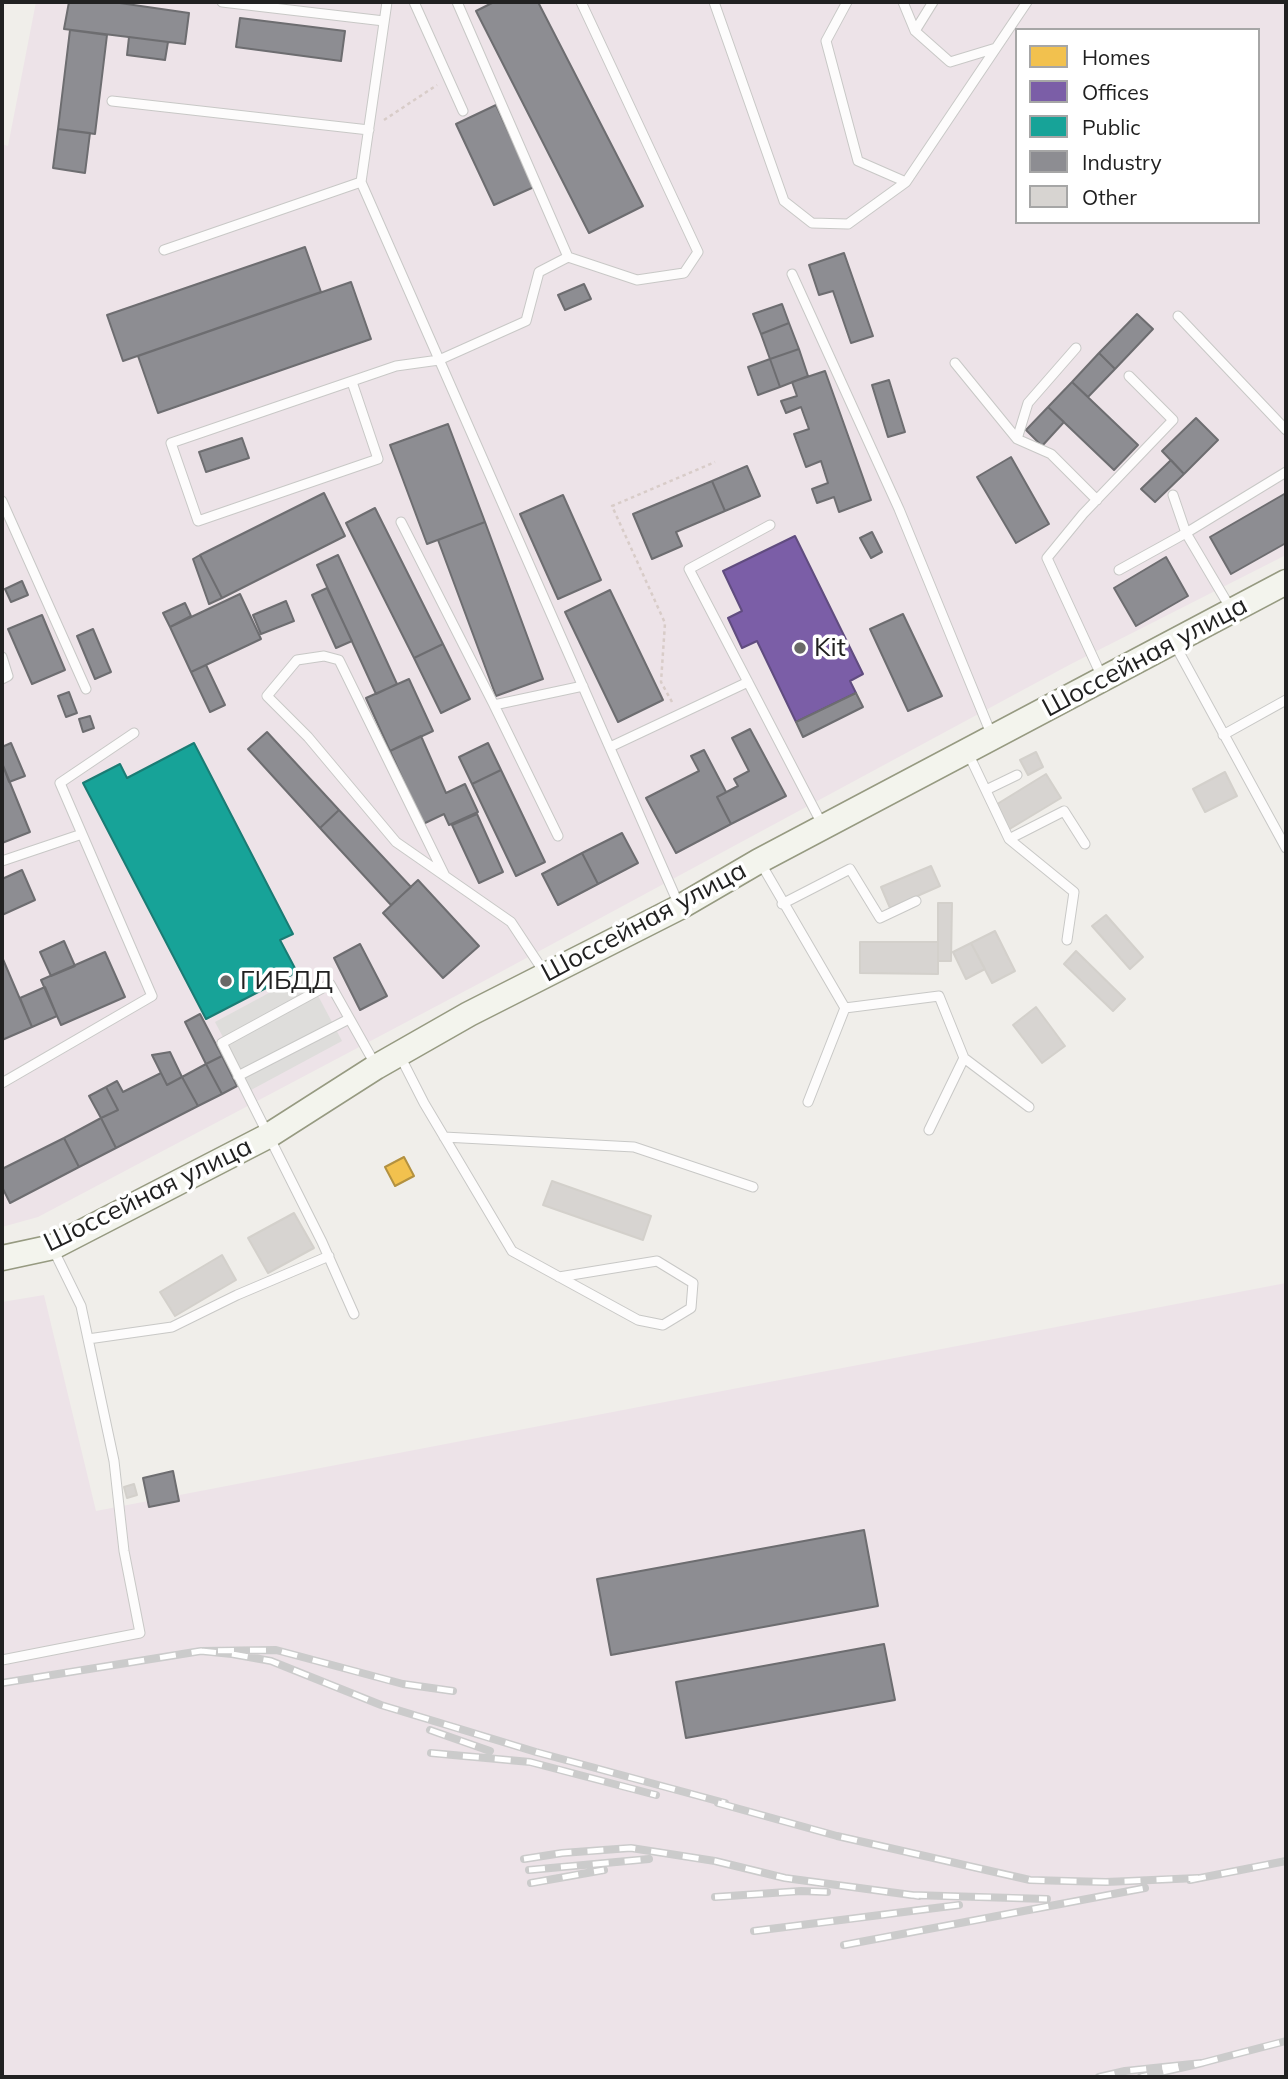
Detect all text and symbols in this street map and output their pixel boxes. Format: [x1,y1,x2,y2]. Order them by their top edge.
legend [1015,28,1260,224]
text: Homes [1082,44,1150,70]
text: Offices [1082,79,1149,105]
text: Public [1082,114,1141,140]
text: Industry [1082,149,1162,175]
text: Other [1082,184,1137,210]
street label: Шоссейная улица [1037,590,1253,724]
place label: Kit [814,632,846,664]
marker: Kit [792,640,808,656]
street label: Шоссейная улица [536,855,752,989]
place label: ГИБДД [240,965,333,997]
marker: ГИБДД [218,973,234,989]
street label: Шоссейная улица [39,1131,257,1259]

